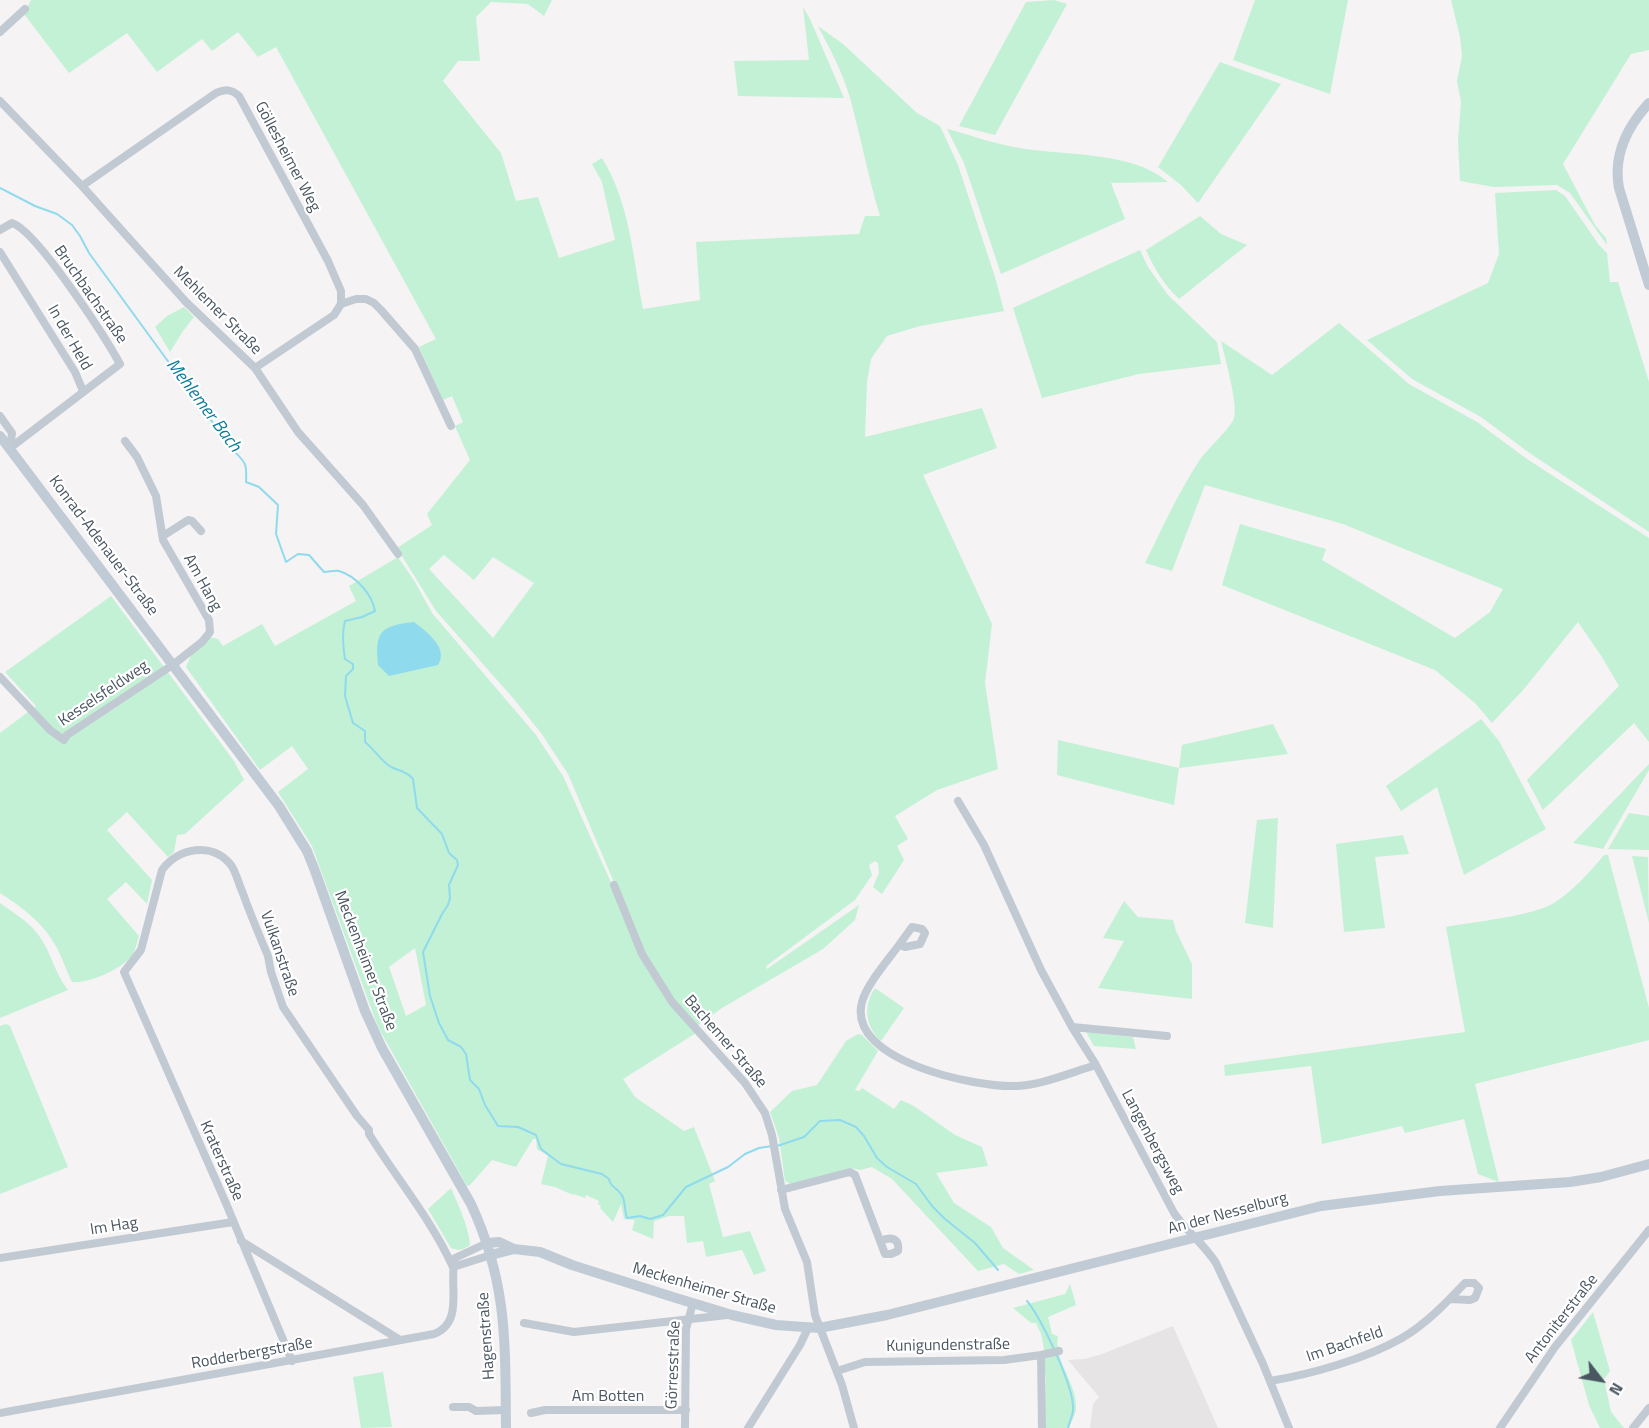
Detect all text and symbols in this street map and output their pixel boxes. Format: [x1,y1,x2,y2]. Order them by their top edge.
street label: Göllesheimer Weg [250,99,324,215]
street label: Bruchbachstraße [49,242,131,348]
street label: Mehlemer Straße [169,263,265,359]
street label: In der Held [43,302,95,374]
water label: Mehlemer Bach [161,355,245,457]
street label: Konrad-Adenauer-Straße [44,472,162,620]
street label: Am Hang [179,551,225,615]
street label: Kesselsfeldweg [55,657,153,731]
street label: Meckenheimer Straße [329,888,401,1034]
street label: Vulkanstraße [255,909,303,999]
street label: Bachemer Straße [679,992,771,1092]
street label: Langenbergsweg [1117,1087,1187,1197]
street label: Kraterstraße [195,1118,247,1204]
street label: An der Nesselburg [1166,1189,1290,1239]
street label: Im Hag [89,1214,139,1240]
street label: Meckenheimer Straße [630,1259,778,1319]
street label: Antoniterstraße [1521,1271,1603,1367]
street label: Hagenstraße [474,1292,500,1380]
street label: Görresstraße [663,1320,685,1410]
street label: Im Bachfeld [1304,1323,1386,1367]
street label: Rodderbergstraße [190,1334,314,1374]
street label: Kunigundenstraße [886,1335,1010,1357]
north arrow [1571,1350,1631,1410]
text: N [1603,1378,1630,1400]
street label: Am Botten [572,1387,644,1407]

